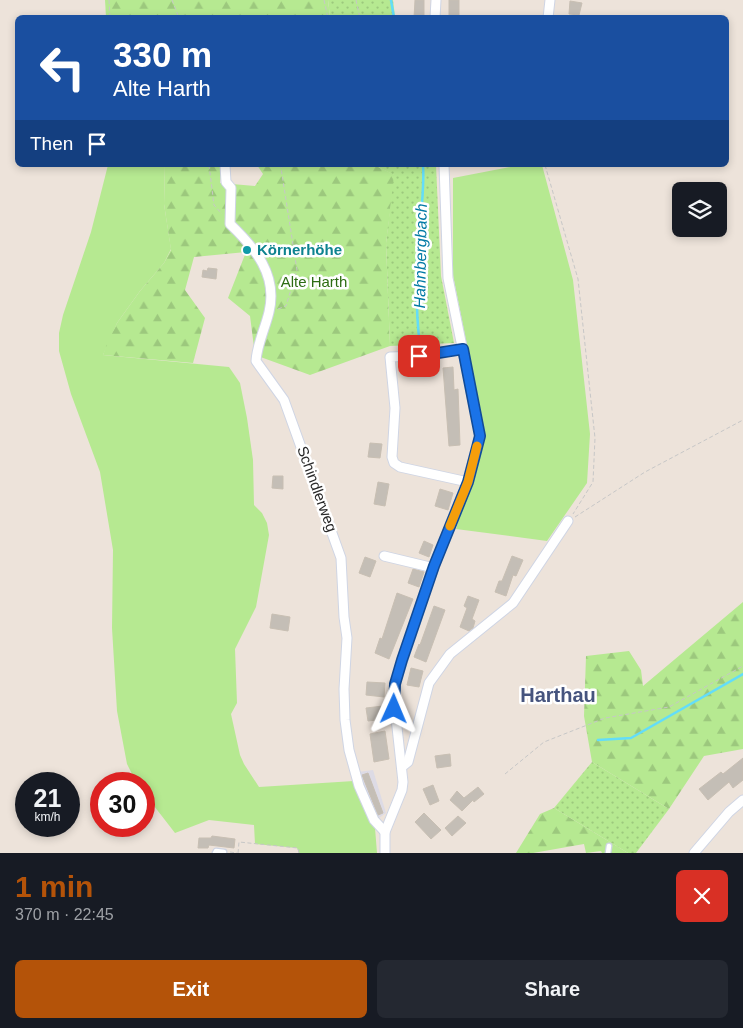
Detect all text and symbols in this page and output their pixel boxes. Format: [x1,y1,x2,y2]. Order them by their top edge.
icon: left [30,35,95,100]
text: 330 m [113,35,212,74]
text: Alte Harth [113,76,211,101]
icon: arrive [83,130,111,158]
text: Then [30,133,73,154]
map controls [672,182,727,237]
button: layers [672,182,727,237]
water label: Hahnbergbach [411,203,430,309]
place label: Körnerhöhe [257,241,342,258]
marker: Körnerhöhe [241,244,253,256]
park label: Alte Harth [281,273,347,290]
pin [398,335,440,377]
icon: arrive [405,342,433,370]
street label: Schindlerweg [294,444,341,534]
position arrow [367,682,419,734]
district label: Harthau [520,684,596,706]
speed limit sign: 30 [90,772,155,837]
text: 21 [34,784,61,812]
text: km/h [34,810,61,824]
text: 1 min [15,870,93,903]
button: close [676,870,728,922]
text: 370 m · 22:45 [15,906,114,923]
button: Exit [15,960,367,1018]
button: Share [377,960,728,1018]

